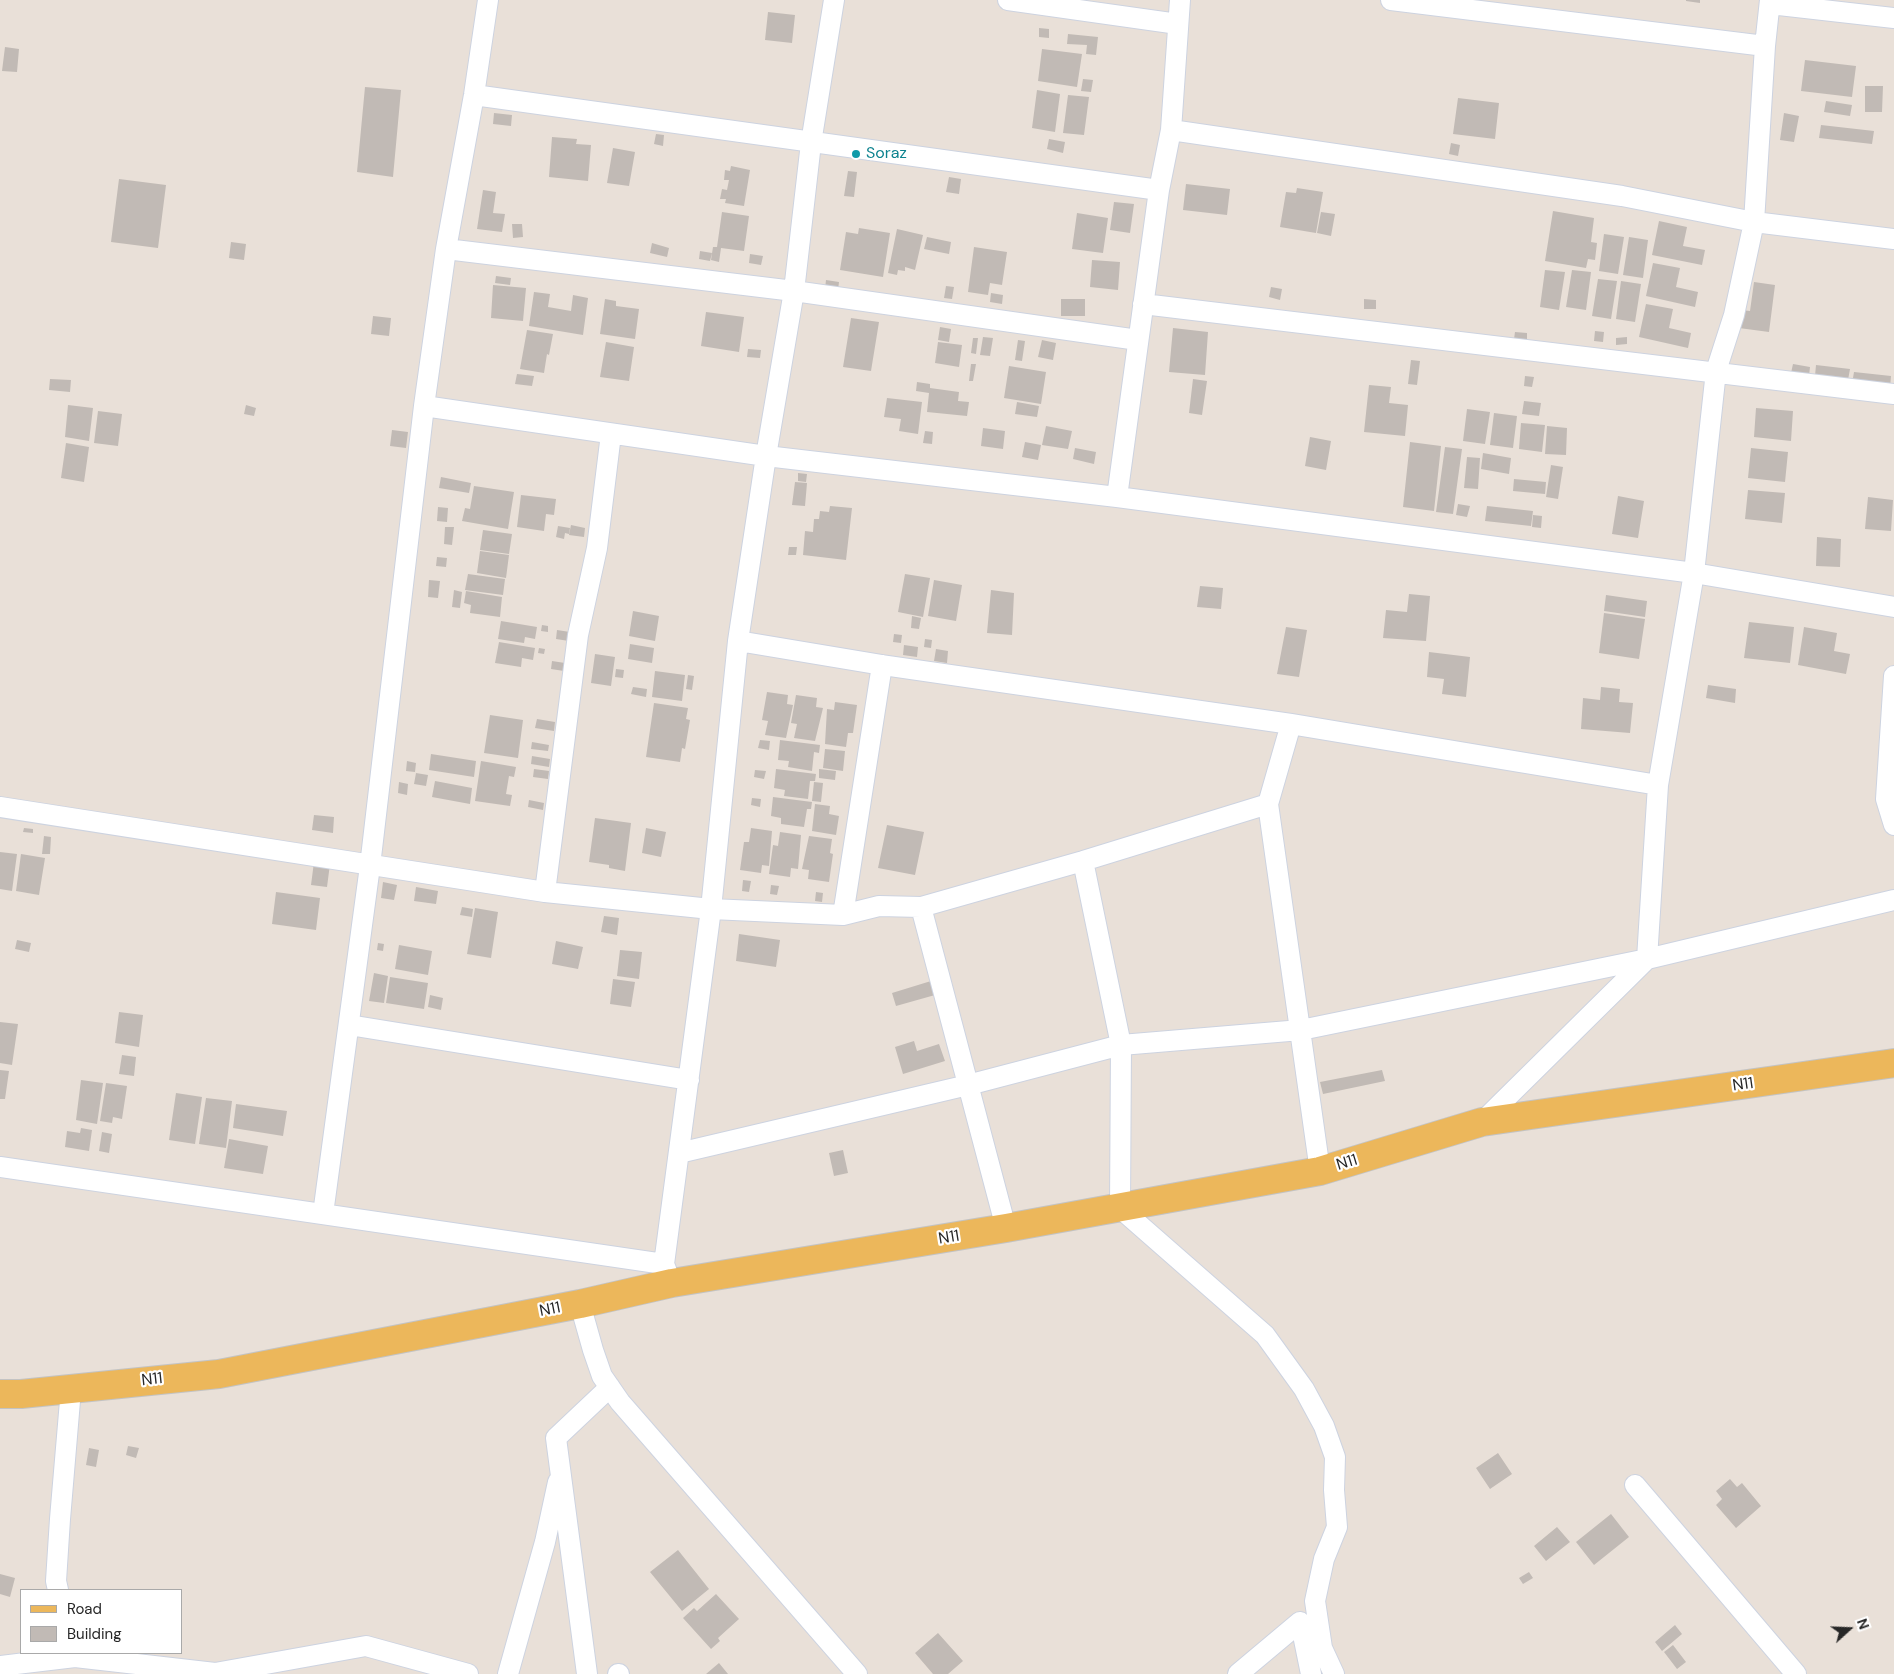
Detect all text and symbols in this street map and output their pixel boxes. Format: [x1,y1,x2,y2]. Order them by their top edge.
place label: Soraz [866,144,907,164]
marker: Soraz [850,148,862,160]
street label: N11 [1731,1074,1755,1096]
street label: N11 [1334,1151,1360,1175]
street label: N11 [937,1227,961,1249]
street label: N11 [538,1299,562,1321]
street label: N11 [141,1369,163,1391]
legend [20,1589,182,1654]
text: Road [67,1599,102,1619]
north arrow [1824,1604,1874,1654]
text: N [1853,1616,1873,1632]
text: Building [67,1624,122,1644]

